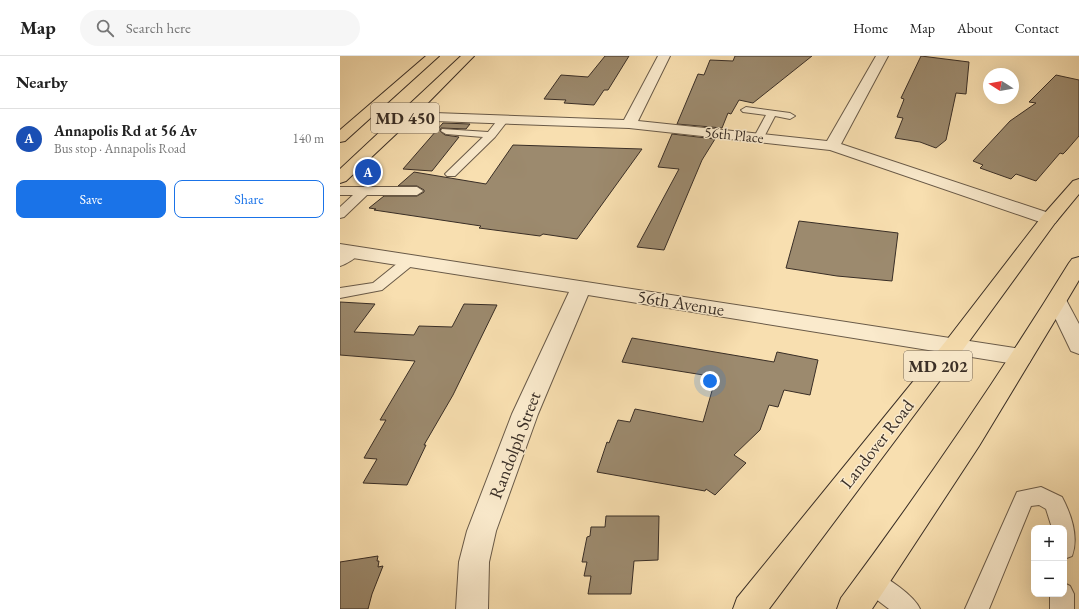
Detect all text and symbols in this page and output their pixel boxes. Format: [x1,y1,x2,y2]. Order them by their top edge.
search box [80,10,360,46]
text: Map [20,15,56,40]
icon: search [94,17,116,39]
text: Search here [126,18,191,37]
text: Home [853,19,888,37]
text: Map [910,19,935,37]
text: About [957,19,993,37]
text: Contact [1015,19,1059,37]
north arrow [983,68,1019,104]
text: Nearby [16,71,68,93]
road number: MD 450 [371,103,439,133]
text: Annapolis Rd at 56 Av [54,121,197,140]
street label: 56th Place [704,122,765,147]
text: A [24,130,34,147]
text: 140 m [293,130,324,147]
text: Bus stop · Annapolis Road [54,140,186,157]
pin: A [355,157,381,187]
button: Save [16,180,166,218]
button: Share [174,180,324,218]
street label: 56th Avenue [636,284,726,321]
road number: MD 202 [904,351,972,381]
your location [700,371,720,391]
street label: Randolph Street [484,388,546,502]
street label: Landover Road [835,394,919,493]
map controls [1031,525,1067,597]
button: + [1031,525,1067,561]
button: − [1031,561,1067,597]

